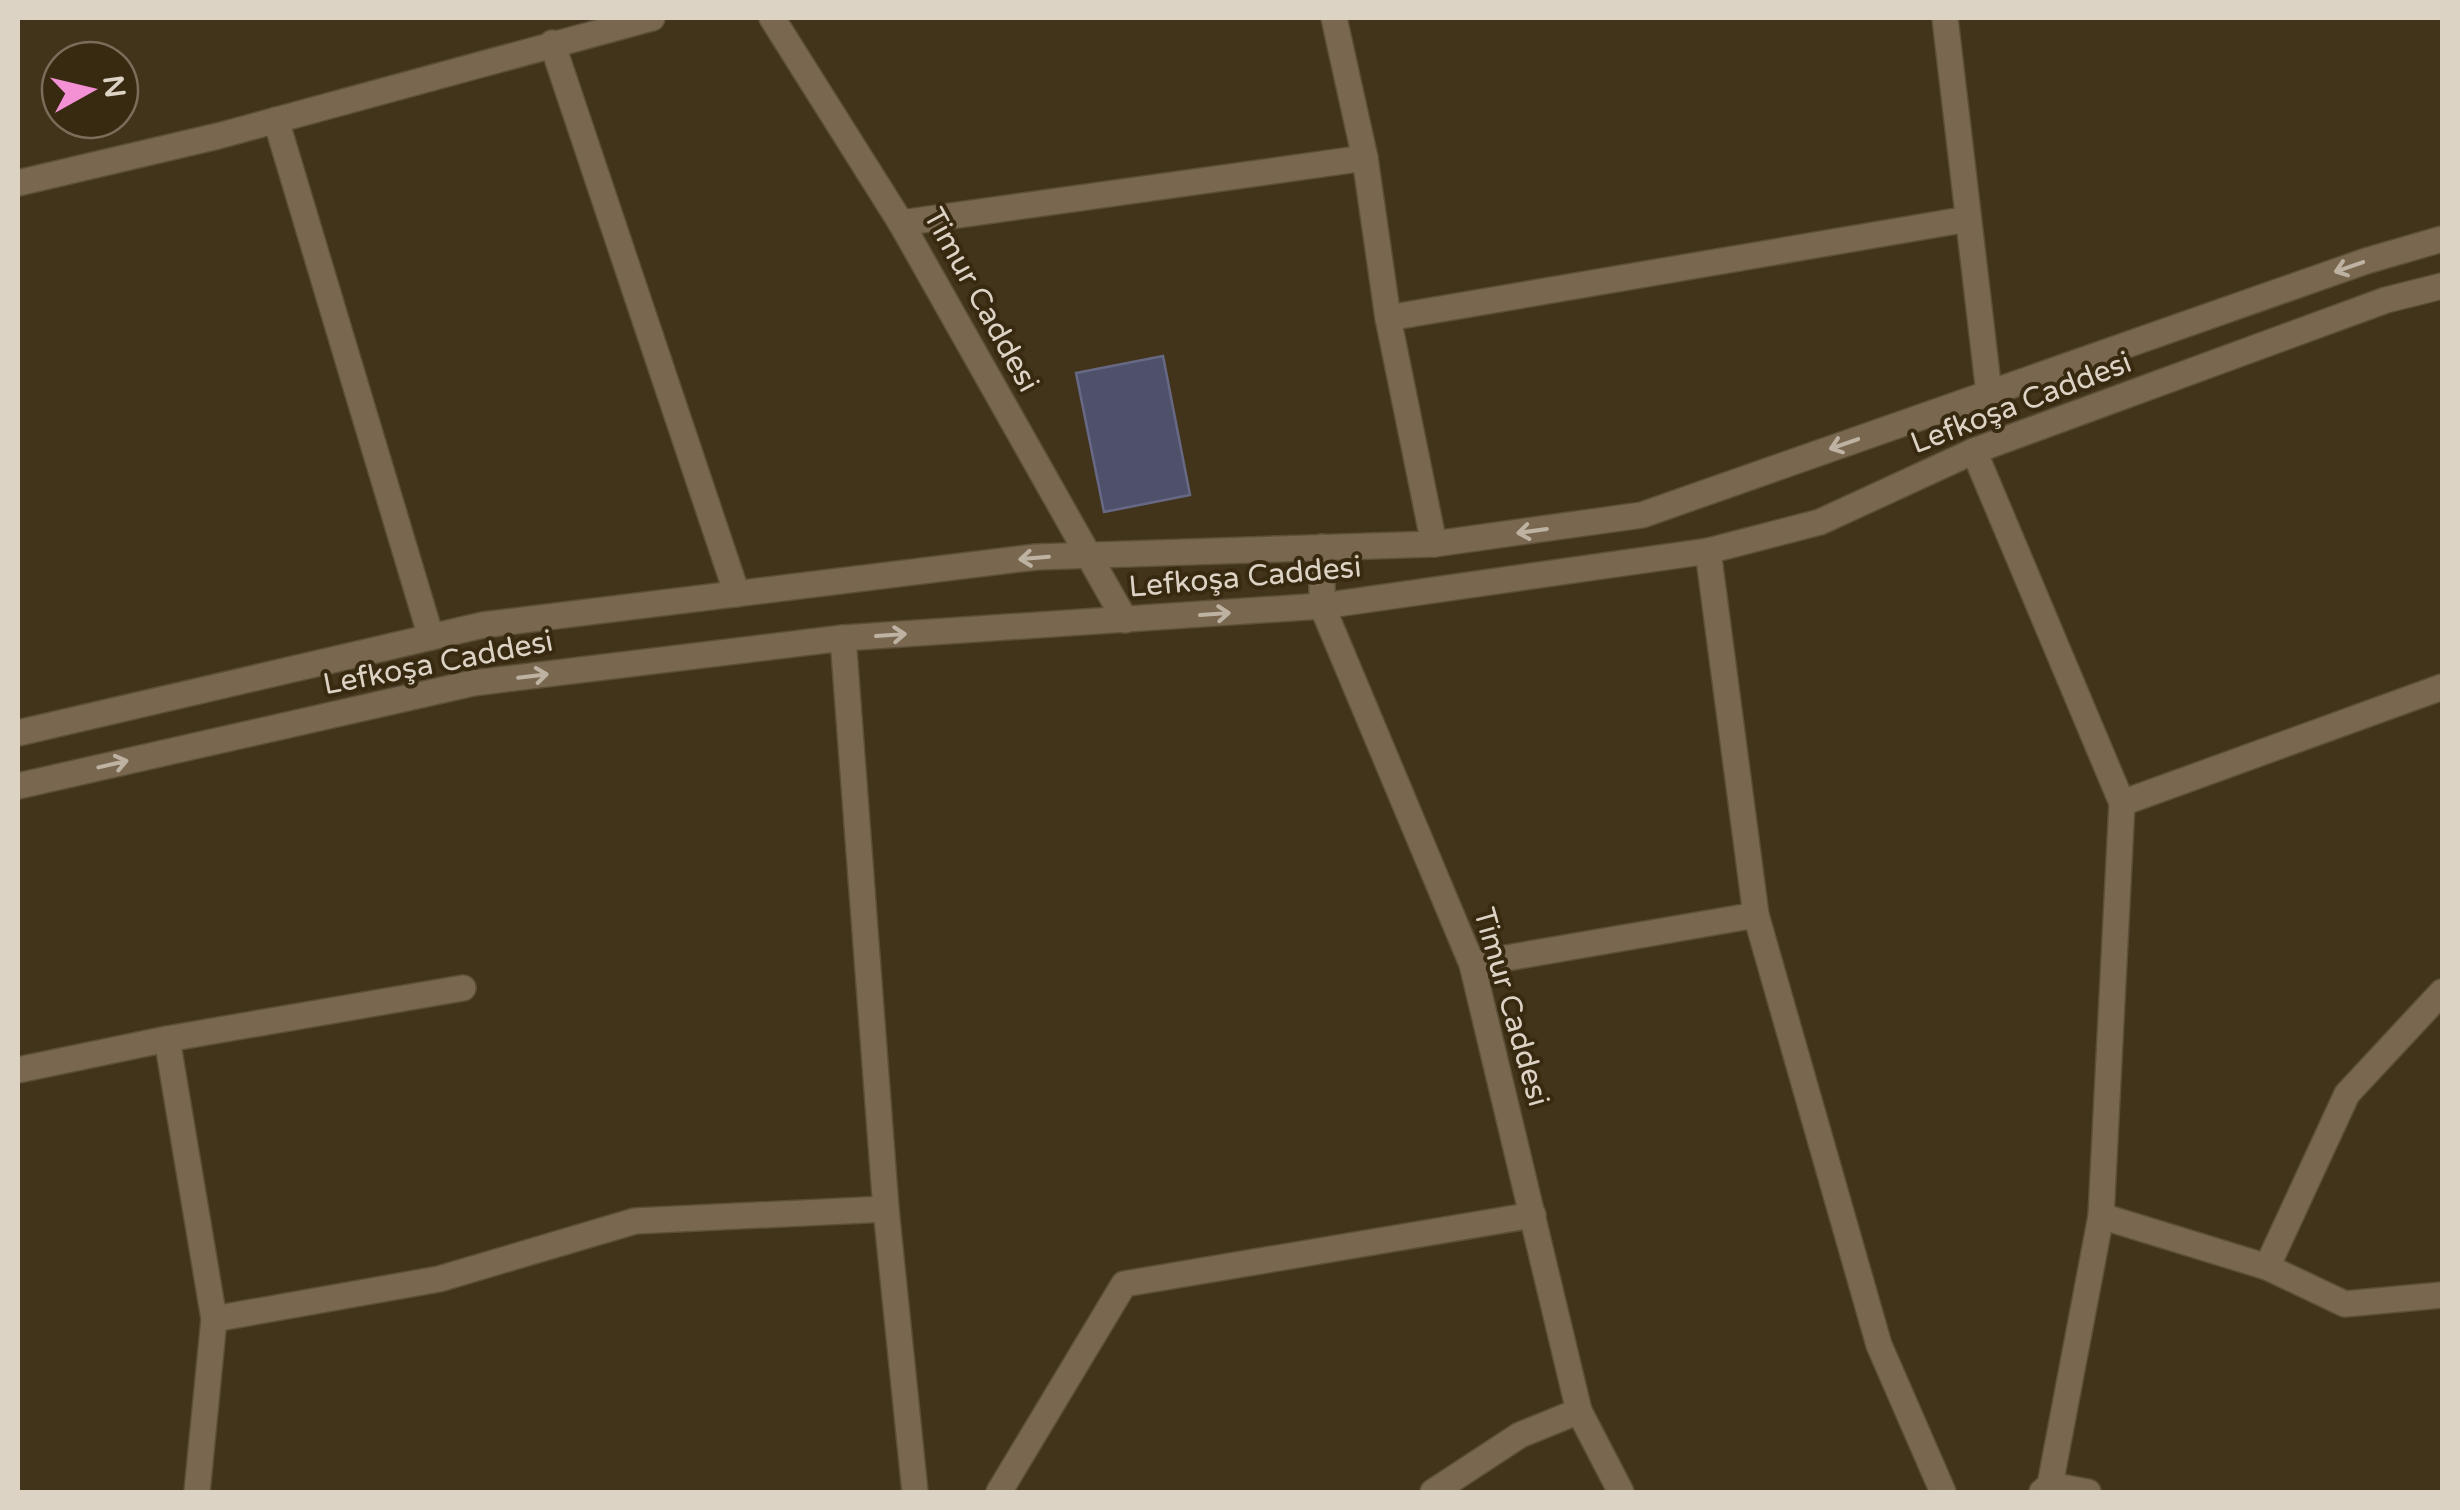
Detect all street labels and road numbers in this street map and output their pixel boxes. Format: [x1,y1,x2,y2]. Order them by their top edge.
street label: Timur Caddesi [915,201,1047,399]
street label: Lefkoşa Caddesi [1905,344,2137,462]
street label: Lefkoşa Caddesi [1127,548,1363,606]
street label: Lefkoşa Caddesi [320,623,556,703]
street label: Timur Caddesi [1465,903,1557,1111]

